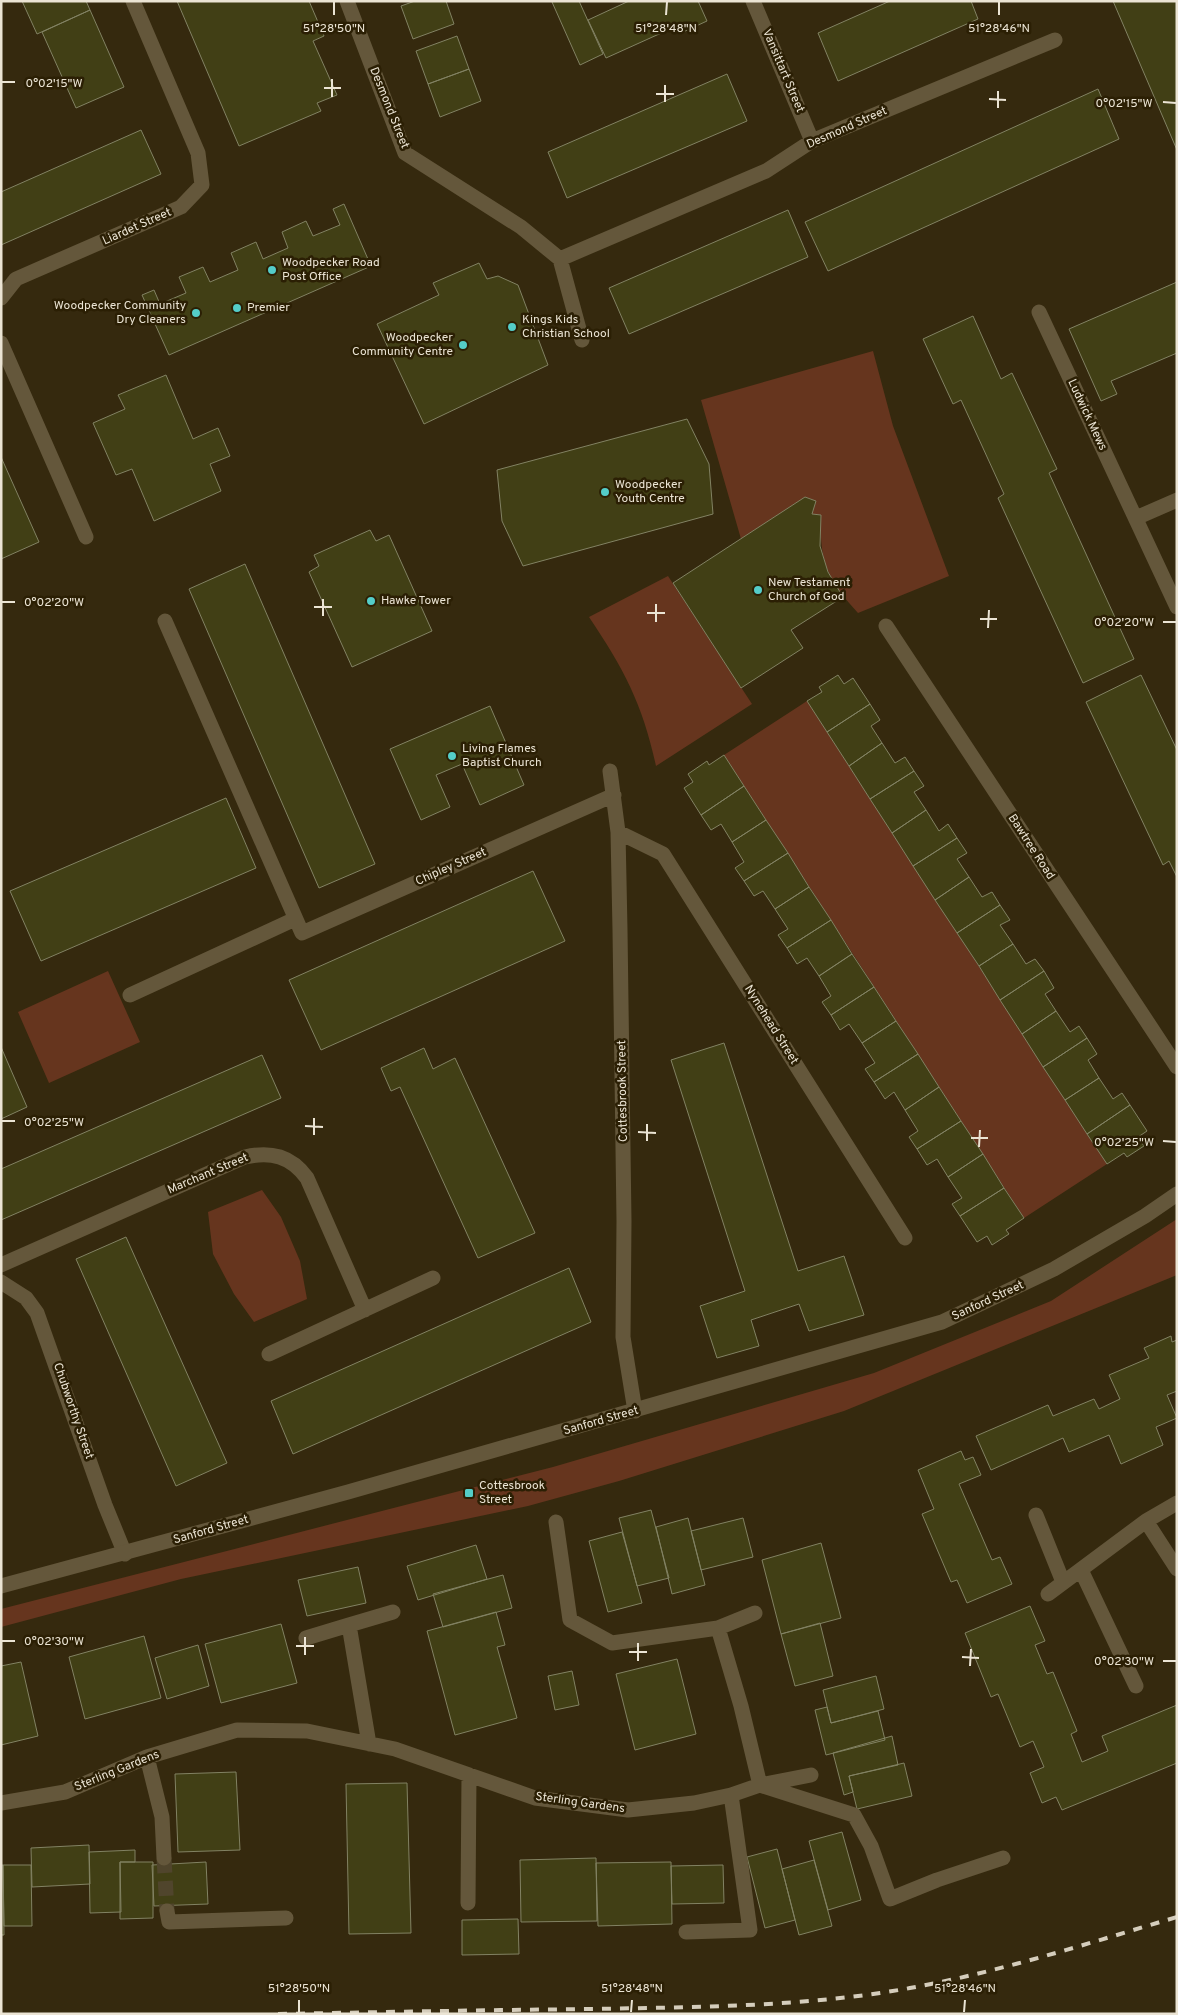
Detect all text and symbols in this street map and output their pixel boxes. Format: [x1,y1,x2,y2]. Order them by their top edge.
text: 51°28'50"N [303,21,365,37]
text: 51°28'48"N [635,21,697,37]
text: 51°28'46"N [968,21,1030,37]
street label: Vansittart Street [758,27,808,115]
street label: Desmond Street [365,65,413,151]
text: 0°02'15"W [25,76,83,92]
text: 0°02'15"W [1095,96,1153,112]
street label: Desmond Street [804,103,890,153]
street label: Liardet Street [100,205,174,249]
place label: Woodpecker Road Post Office [282,255,380,285]
marker: Woodpecker Road Post Office [266,264,278,276]
place label: Woodpecker Community Dry Cleaners [54,298,186,328]
place label: Premier [247,300,290,316]
marker: Premier [231,302,243,314]
marker: Woodpecker Community Dry Cleaners [190,307,202,319]
place label: Kings Kids Christian School [522,312,610,342]
marker: Kings Kids Christian School [506,321,518,333]
place label: Woodpecker Community Centre [352,330,453,360]
marker: Woodpecker Community Centre [457,339,469,351]
street label: Ludwick Mews [1063,377,1111,453]
place label: Woodpecker Youth Centre [615,477,685,507]
marker: Woodpecker Youth Centre [599,486,611,498]
place label: New Testament Church of God [768,575,850,605]
marker: New Testament Church of God [752,584,764,596]
place label: Hawke Tower [381,593,451,609]
text: 0°02'20"W [24,595,84,611]
marker: Hawke Tower [365,595,377,607]
text: 0°02'20"W [1094,615,1154,631]
place label: Living Flames Baptist Church [462,741,542,771]
marker: Living Flames Baptist Church [446,750,458,762]
street label: Bawtree Road [1004,811,1058,883]
street label: Chipley Street [413,844,489,890]
street label: Nynehead Street [740,982,802,1068]
street label: Cottesbrook Street [614,1040,632,1142]
text: 0°02'25"W [24,1115,84,1131]
text: 0°02'25"W [1094,1135,1154,1151]
street label: Marchant Street [165,1150,251,1198]
street label: Sanford Street [949,1277,1027,1325]
street label: Chubworthy Street [49,1361,97,1461]
street label: Sanford Street [561,1403,641,1439]
place label: Cottesbrook Street [479,1478,545,1508]
marker: Cottesbrook Street [463,1487,475,1499]
street label: Sanford Street [171,1512,251,1548]
text: 0°02'30"W [24,1634,84,1650]
text: 0°02'30"W [1094,1654,1154,1670]
street label: Sterling Gardens [72,1747,162,1795]
street label: Sterling Gardens [534,1789,626,1817]
text: 51°28'50"N [268,1981,330,1997]
text: 51°28'48"N [601,1981,663,1997]
text: 51°28'46"N [934,1981,996,1997]

